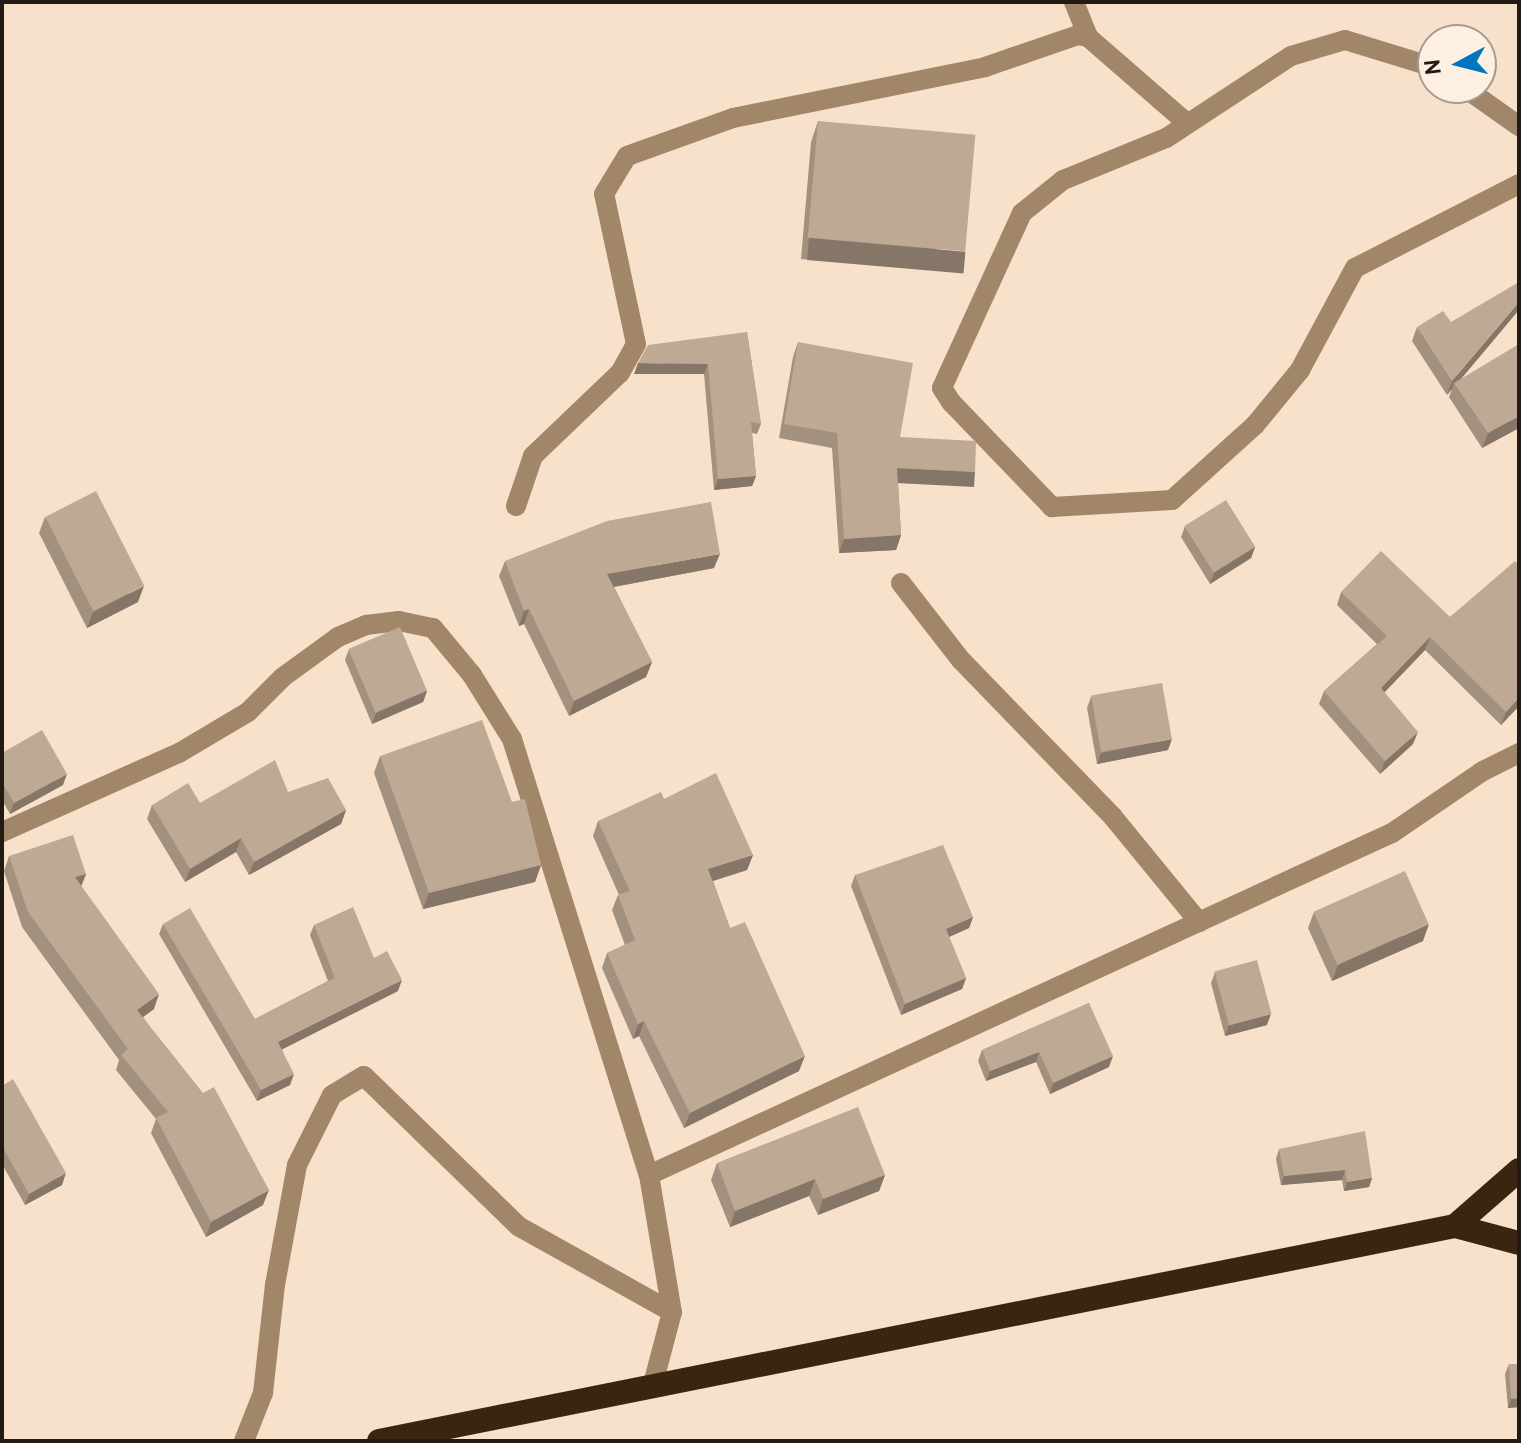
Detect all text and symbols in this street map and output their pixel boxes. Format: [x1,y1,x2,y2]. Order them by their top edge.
north arrow [1417,24,1497,104]
text: N [1420,57,1449,76]

